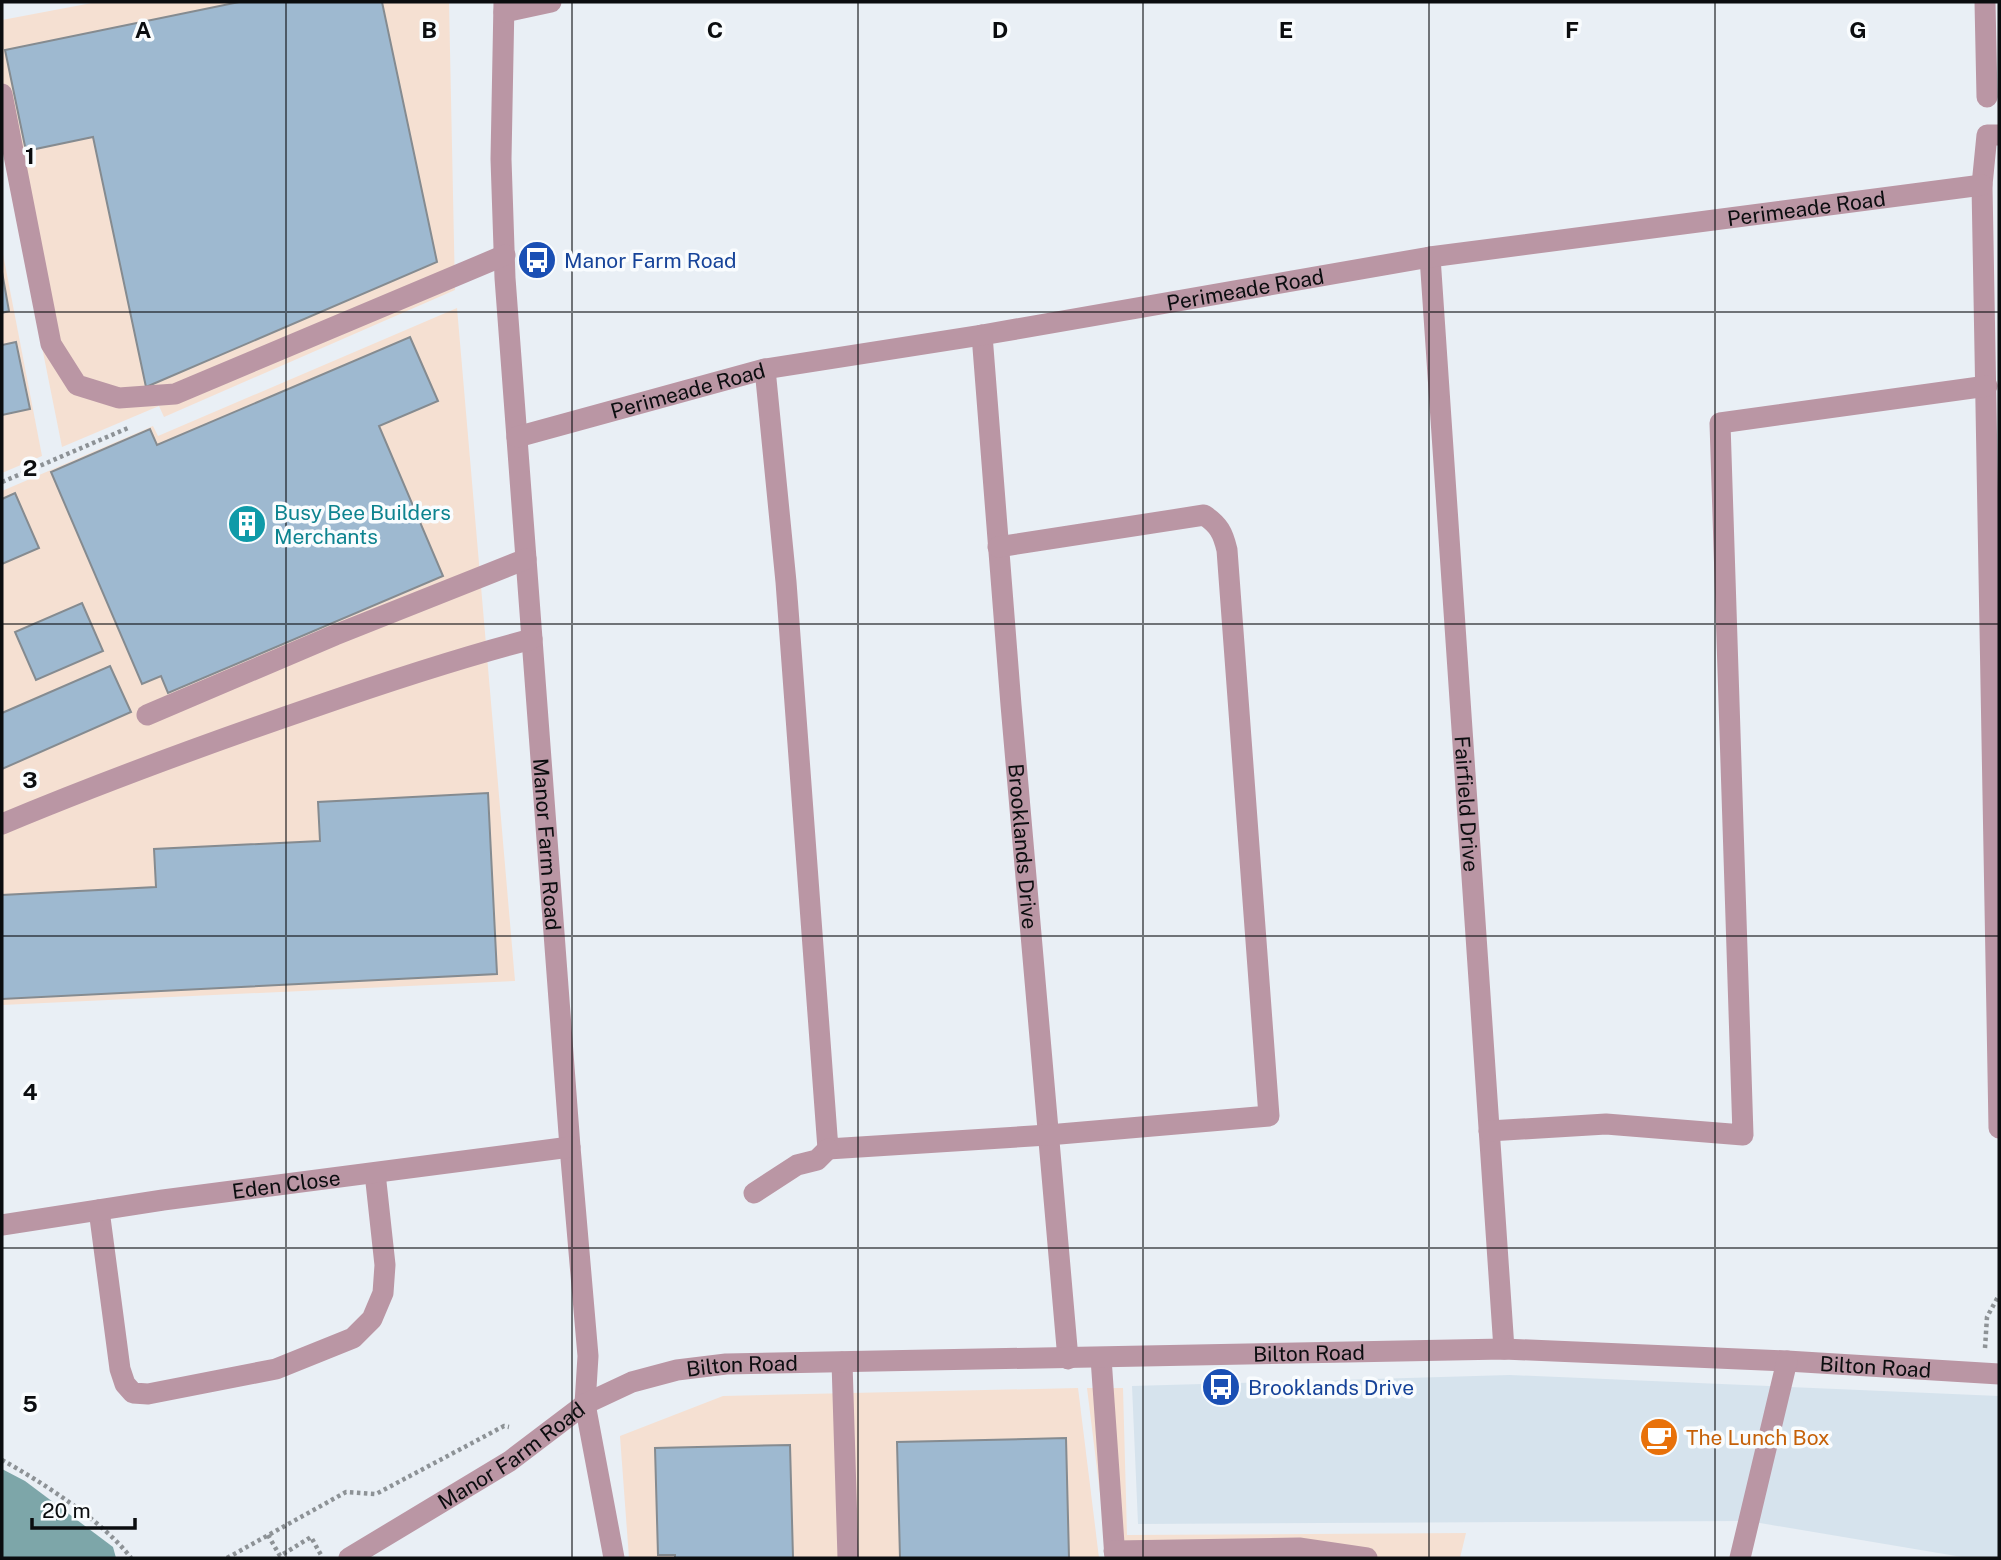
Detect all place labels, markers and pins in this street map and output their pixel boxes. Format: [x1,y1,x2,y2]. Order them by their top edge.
bus stop icon: Manor Farm Road [516,239,558,281]
place label: Manor Farm Road [564,248,737,273]
place label: Busy Bee Builders Merchants [274,500,451,549]
building icon: Busy Bee Builders Merchants [226,503,268,545]
bus stop icon: Brooklands Drive [1200,1366,1242,1408]
place label: Brooklands Drive [1248,1375,1414,1400]
cafe icon: The Lunch Box [1638,1416,1680,1458]
place label: The Lunch Box [1686,1425,1830,1450]

